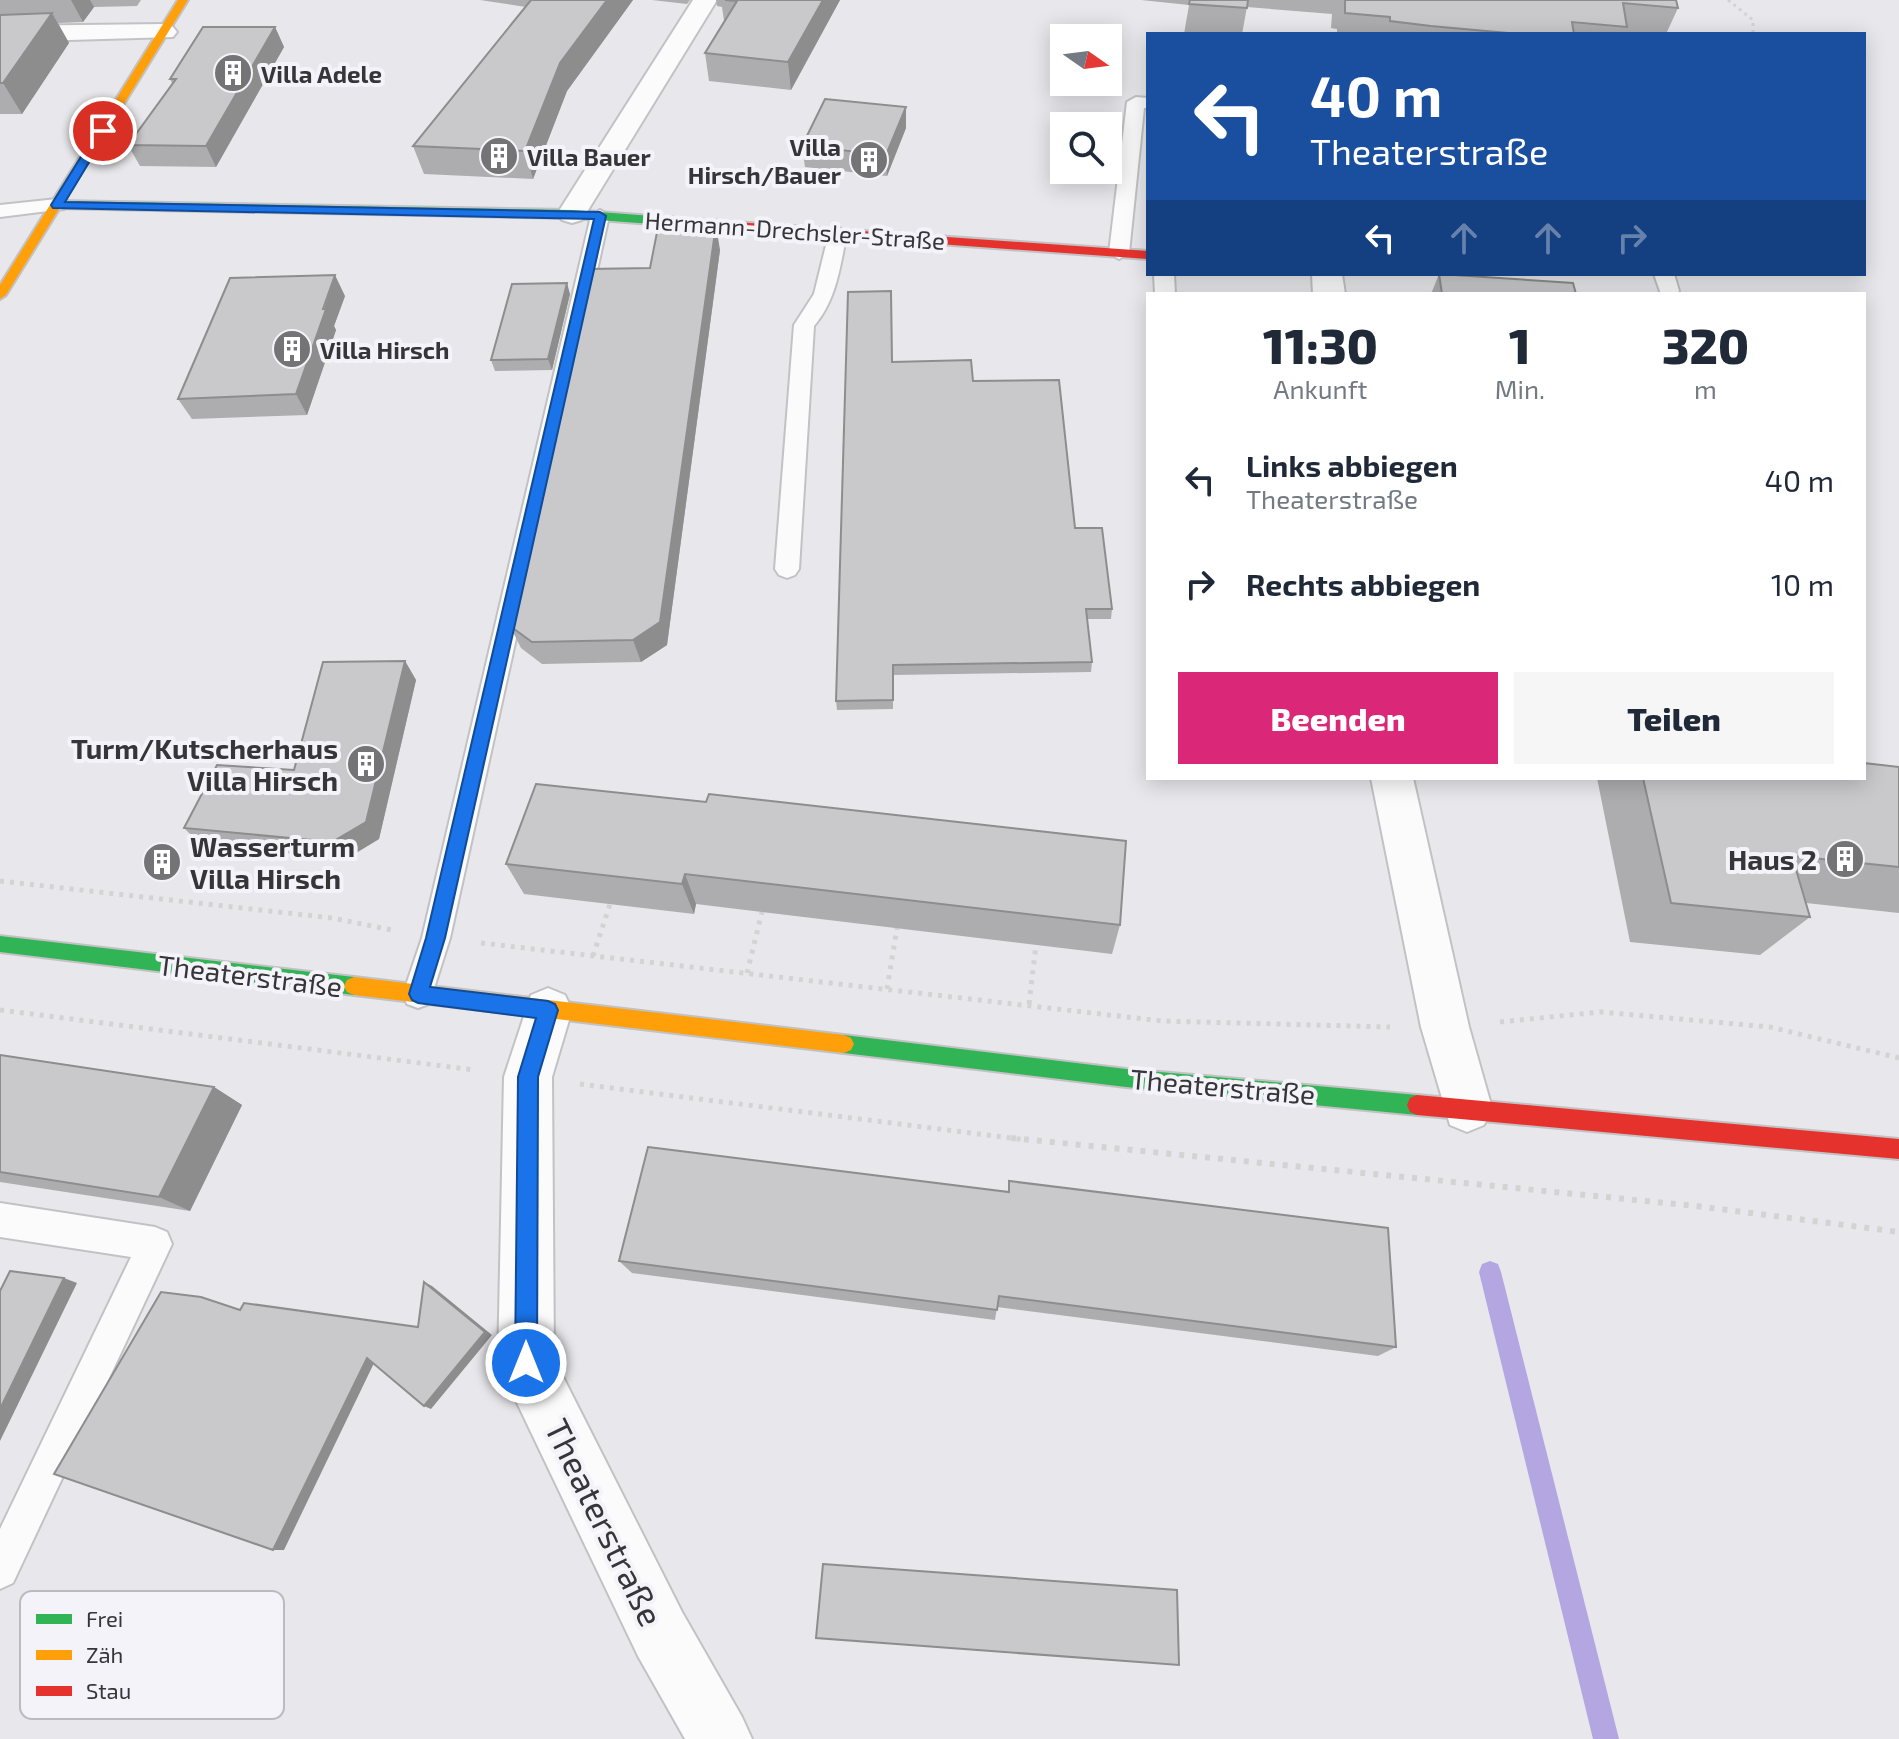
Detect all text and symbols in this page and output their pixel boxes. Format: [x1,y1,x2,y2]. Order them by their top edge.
north arrow [1050,24,1122,96]
map controls [1050,24,1122,184]
building icon: Villa Adele [212,52,254,94]
place label: Villa Adele [261,59,382,88]
text: 40 m [1310,61,1442,128]
icon: left [1178,64,1282,168]
pin [69,97,137,165]
icon: arrive [81,109,125,153]
button: search [1050,112,1122,184]
text: Theaterstraße [1310,129,1548,172]
place label: Villa Hirsch/Bauer [688,132,842,189]
building icon: Villa Bauer [478,135,520,177]
building icon: Villa Hirsch/Bauer [848,139,890,181]
place label: Villa Bauer [527,142,651,171]
street label: Hermann-Drechsler-Straße [644,205,946,255]
icon: left [1358,216,1402,260]
icon: ahead [1442,216,1486,260]
icon: ahead [1526,216,1570,260]
icon: right [1610,216,1654,260]
text: 11:30 [1263,316,1378,374]
text: 1 [1509,316,1531,374]
text: 320 [1662,316,1749,374]
building icon: Villa Hirsch [271,328,313,370]
place label: Villa Hirsch [320,335,449,364]
text: Ankunft [1273,373,1367,404]
text: Min. [1495,373,1545,404]
text: m [1694,373,1717,404]
text: Links abbiegen [1246,447,1458,483]
icon: left [1178,458,1222,502]
text: 40 m [1764,462,1834,498]
text: Theaterstraße [1246,483,1418,514]
icon: right [1178,562,1222,606]
text: Rechts abbiegen [1246,566,1480,602]
text: 10 m [1771,566,1834,602]
button: Beenden [1178,672,1498,764]
button: Teilen [1514,672,1834,764]
place label: Turm/Kutscherhaus Villa Hirsch [71,731,338,797]
building icon: Turm/Kutscherhaus Villa Hirsch [345,743,387,785]
place label: Wasserturm Villa Hirsch [190,829,355,895]
building icon: Haus 2 [1824,838,1866,880]
building icon: Wasserturm Villa Hirsch [141,841,183,883]
place label: Haus 2 [1728,842,1817,876]
street label: Theaterstraße [156,947,344,1003]
street label: Theaterstraße [1129,1061,1317,1111]
position arrow [484,1321,568,1405]
street label: Theaterstraße [537,1412,673,1632]
legend [20,1591,284,1719]
text: Frei [86,1605,123,1631]
text: Zäh [86,1641,123,1667]
text: Stau [86,1677,131,1703]

